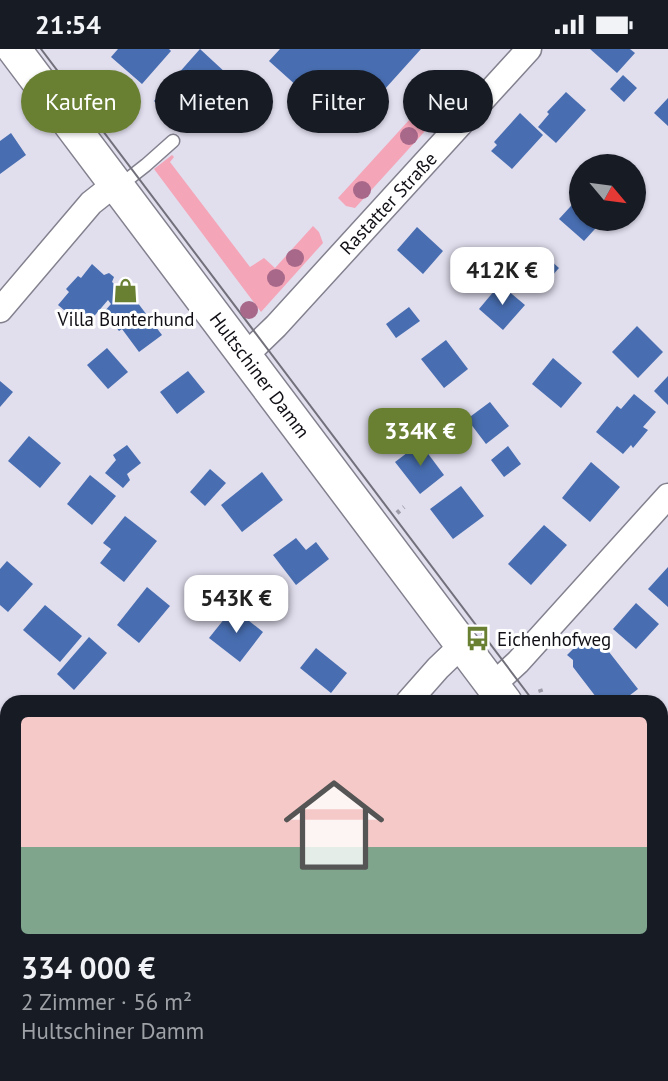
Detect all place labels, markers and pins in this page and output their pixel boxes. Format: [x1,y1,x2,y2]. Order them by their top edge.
pin: 412K € [445,247,559,307]
shop icon: Villa Bunterhund [112,277,140,305]
place label: Villa Bunterhund [57,307,194,331]
pin: 334K € [363,409,477,468]
pin: 543K € [179,575,293,635]
bus stop icon: Eichenhofweg [463,625,491,653]
place label: Eichenhofweg [497,627,611,651]

